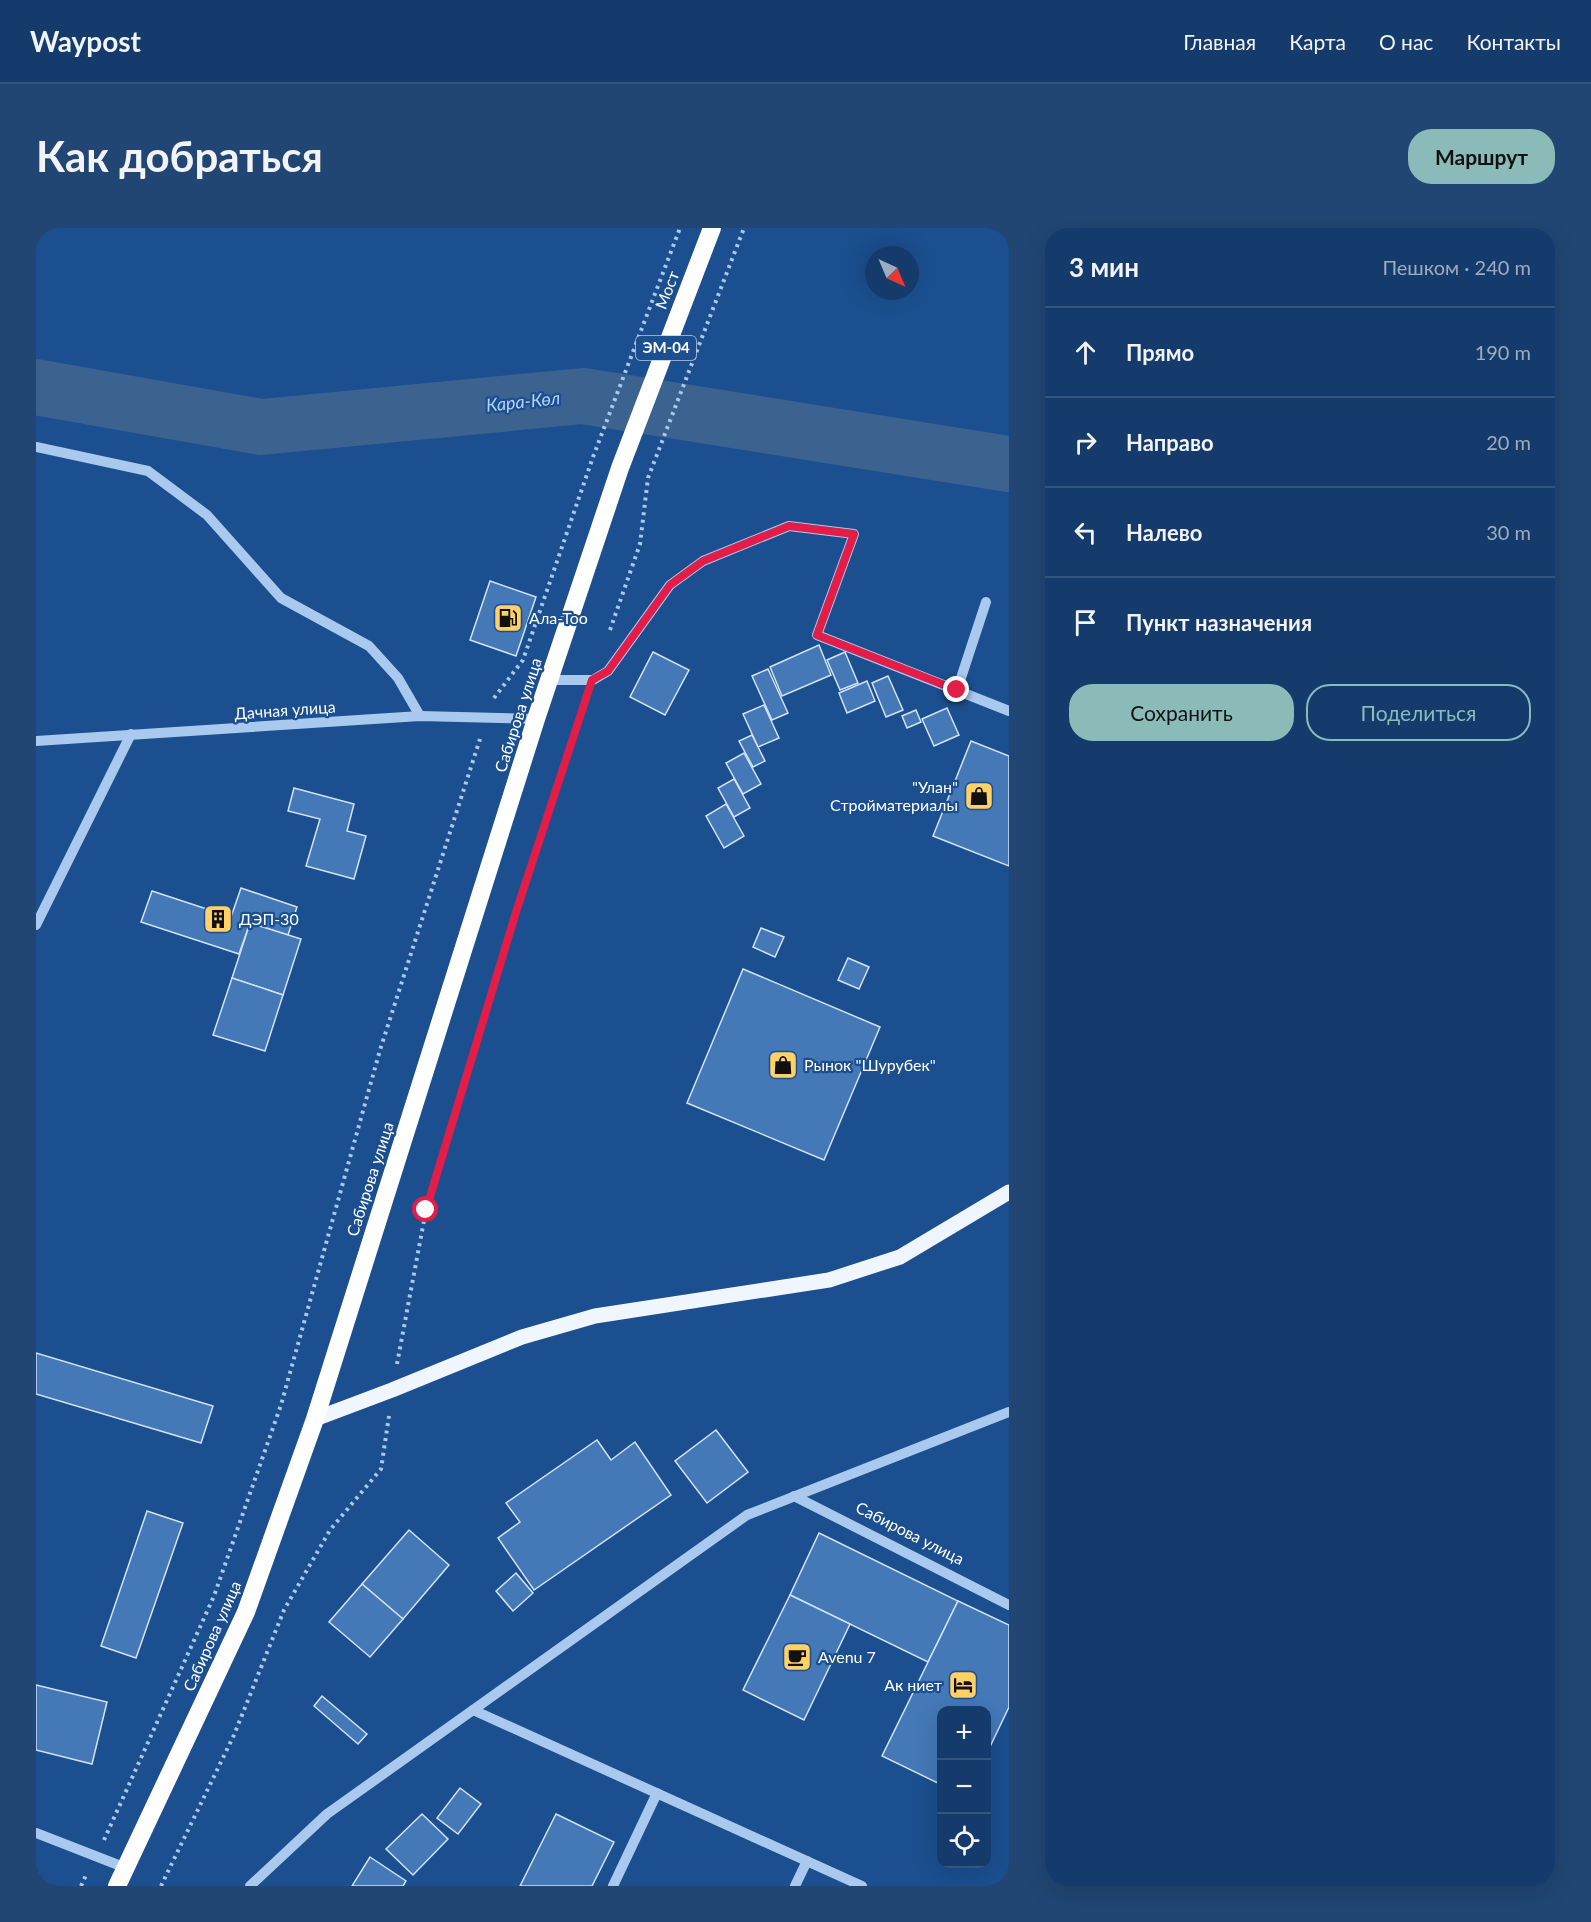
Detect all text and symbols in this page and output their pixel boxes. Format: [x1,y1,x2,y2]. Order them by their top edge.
text: Waypost [30,24,141,58]
text: Главная [1183,29,1256,54]
text: Карта [1289,29,1346,54]
text: О нас [1379,29,1433,54]
text: Контакты [1466,29,1561,54]
button: Маршрут [1408,129,1555,184]
text: Как добраться [36,131,323,181]
north arrow [865,246,919,300]
text: 3 мин [1069,251,1139,283]
text: Пешком · 240 m [1382,255,1531,279]
street label: Мост [651,268,682,312]
road number: ЭМ-04 [636,336,696,360]
icon: ahead [1069,336,1102,369]
text: Прямо [1126,339,1194,366]
text: 190 m [1475,340,1531,364]
water label: Кара-Көл [485,386,561,416]
icon: right [1069,426,1102,459]
text: Направо [1126,429,1214,456]
text: 20 m [1486,430,1531,454]
icon: left [1069,516,1102,549]
text: Налево [1126,519,1202,546]
text: 30 m [1486,520,1531,544]
fuel station icon: Ала-Тоо [492,602,524,634]
icon: arrive [1069,606,1102,639]
place label: Ала-Тоо [529,608,588,627]
text: Пункт назначения [1126,609,1312,636]
street label: Сабирова улица [490,655,545,774]
route end [943,676,969,702]
button: Сохранить [1069,684,1294,741]
button: Поделиться [1306,684,1531,741]
street label: Дачная улица [234,696,336,723]
place label: "Улан" Стройматериалы [830,777,958,814]
shop icon: "Улан" Стройматериалы [963,780,995,812]
building icon: ДЭП-30 [202,903,234,935]
place label: ДЭП-30 [239,909,299,928]
shop icon: Рынок "Шурубек" [767,1049,799,1081]
place label: Рынок "Шурубек" [804,1055,936,1074]
street label: Сабирова улица [342,1119,397,1238]
route start [412,1196,438,1222]
street label: Сабирова улица [853,1497,968,1568]
street label: Сабирова улица [179,1578,244,1694]
cafe icon: Avenu 7 [781,1641,813,1673]
place label: Avenu 7 [818,1647,876,1666]
hotel icon: Ак ниет [947,1669,979,1701]
place label: Ак ниет [884,1675,942,1694]
map controls [937,1706,991,1868]
button: + [937,1706,991,1760]
button: − [937,1760,991,1814]
button: locate [937,1814,991,1868]

